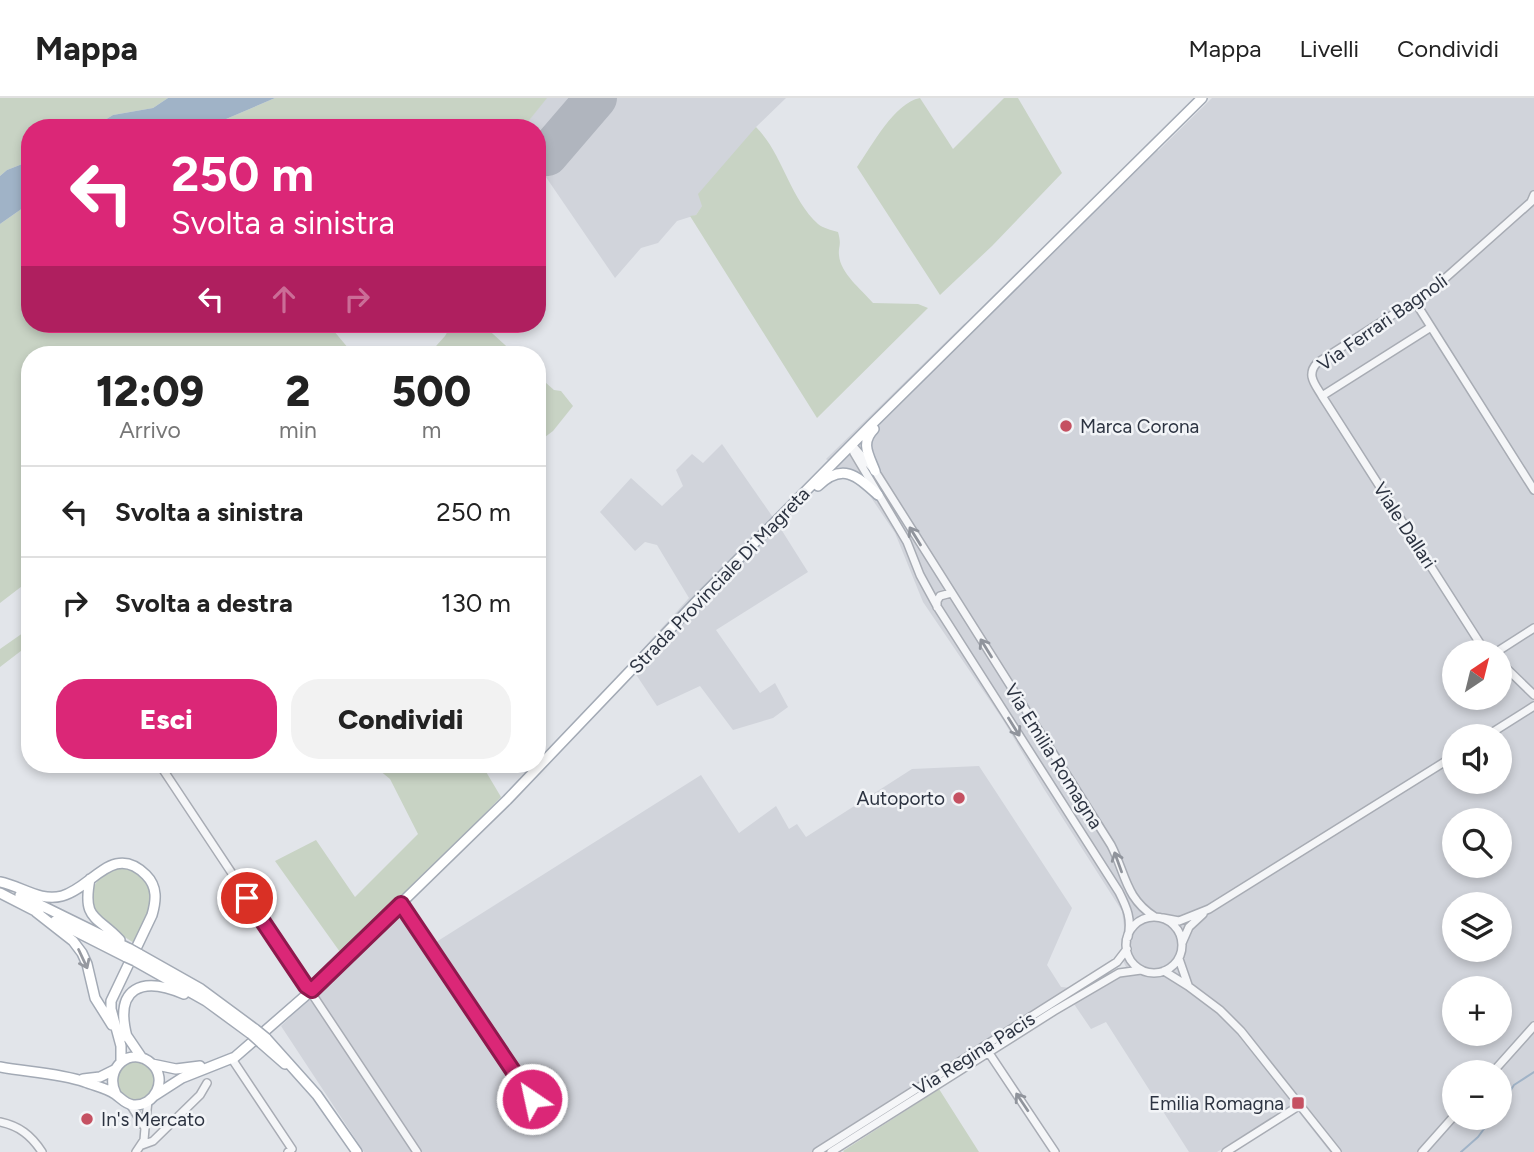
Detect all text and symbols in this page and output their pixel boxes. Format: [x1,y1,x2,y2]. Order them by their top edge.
text: Mappa [35,29,138,68]
text: Mappa [1188,34,1262,63]
text: Livelli [1300,34,1359,63]
text: Condividi [1397,34,1499,63]
text: 250 m [171,144,314,203]
icon: left [56,147,147,238]
text: Svolta a sinistra [171,204,395,242]
street label: Via Ferrari Bagnoli [1313,269,1452,376]
icon: left [192,280,230,318]
icon: ahead [265,280,303,318]
icon: right [338,280,376,318]
text: 12:09 [96,366,204,417]
text: 2 [286,366,310,417]
text: 500 [392,366,471,417]
place label: Marca Corona [1080,415,1199,438]
text: Arrivo [119,416,181,444]
text: min [279,416,317,444]
text: m [422,416,441,444]
marker: Marca Corona [1058,418,1074,434]
street label: Viale Dallari [1368,478,1441,573]
street label: Strada Provinciale Di Magreta [624,483,814,678]
icon: left [56,493,94,531]
text: Svolta a sinistra [115,496,303,528]
text: 250 m [436,496,511,528]
one-way arrow [908,526,922,546]
icon: right [56,584,94,622]
text: Svolta a destra [115,587,293,619]
text: 130 m [441,587,511,619]
one-way arrow [979,639,993,658]
north arrow [1442,640,1512,710]
map controls [1442,640,1512,1130]
button: Esci [56,679,277,759]
button: Condividi [291,679,511,759]
street label: Via Emilia Romagna [1000,679,1108,833]
one-way arrow [1007,717,1021,737]
button: sound [1442,724,1512,794]
place label: Autoporto [857,787,945,810]
marker: Autoporto [951,790,967,806]
button: search [1442,808,1512,878]
one-way arrow [1111,852,1123,874]
pin [217,868,277,928]
icon: arrive [228,879,266,917]
button: layers [1442,892,1512,962]
one-way arrow [77,948,91,969]
button: + [1442,976,1512,1046]
street label: Via Regina Pacis [909,1007,1039,1100]
button: − [1442,1060,1512,1130]
position arrow [495,1062,569,1136]
place label: Emilia Romagna [1149,1092,1284,1115]
one-way arrow [1015,1093,1029,1113]
marker: Emilia Romagna [1290,1095,1306,1111]
place label: In's Mercato [101,1108,205,1131]
marker: In's Mercato [79,1111,95,1127]

